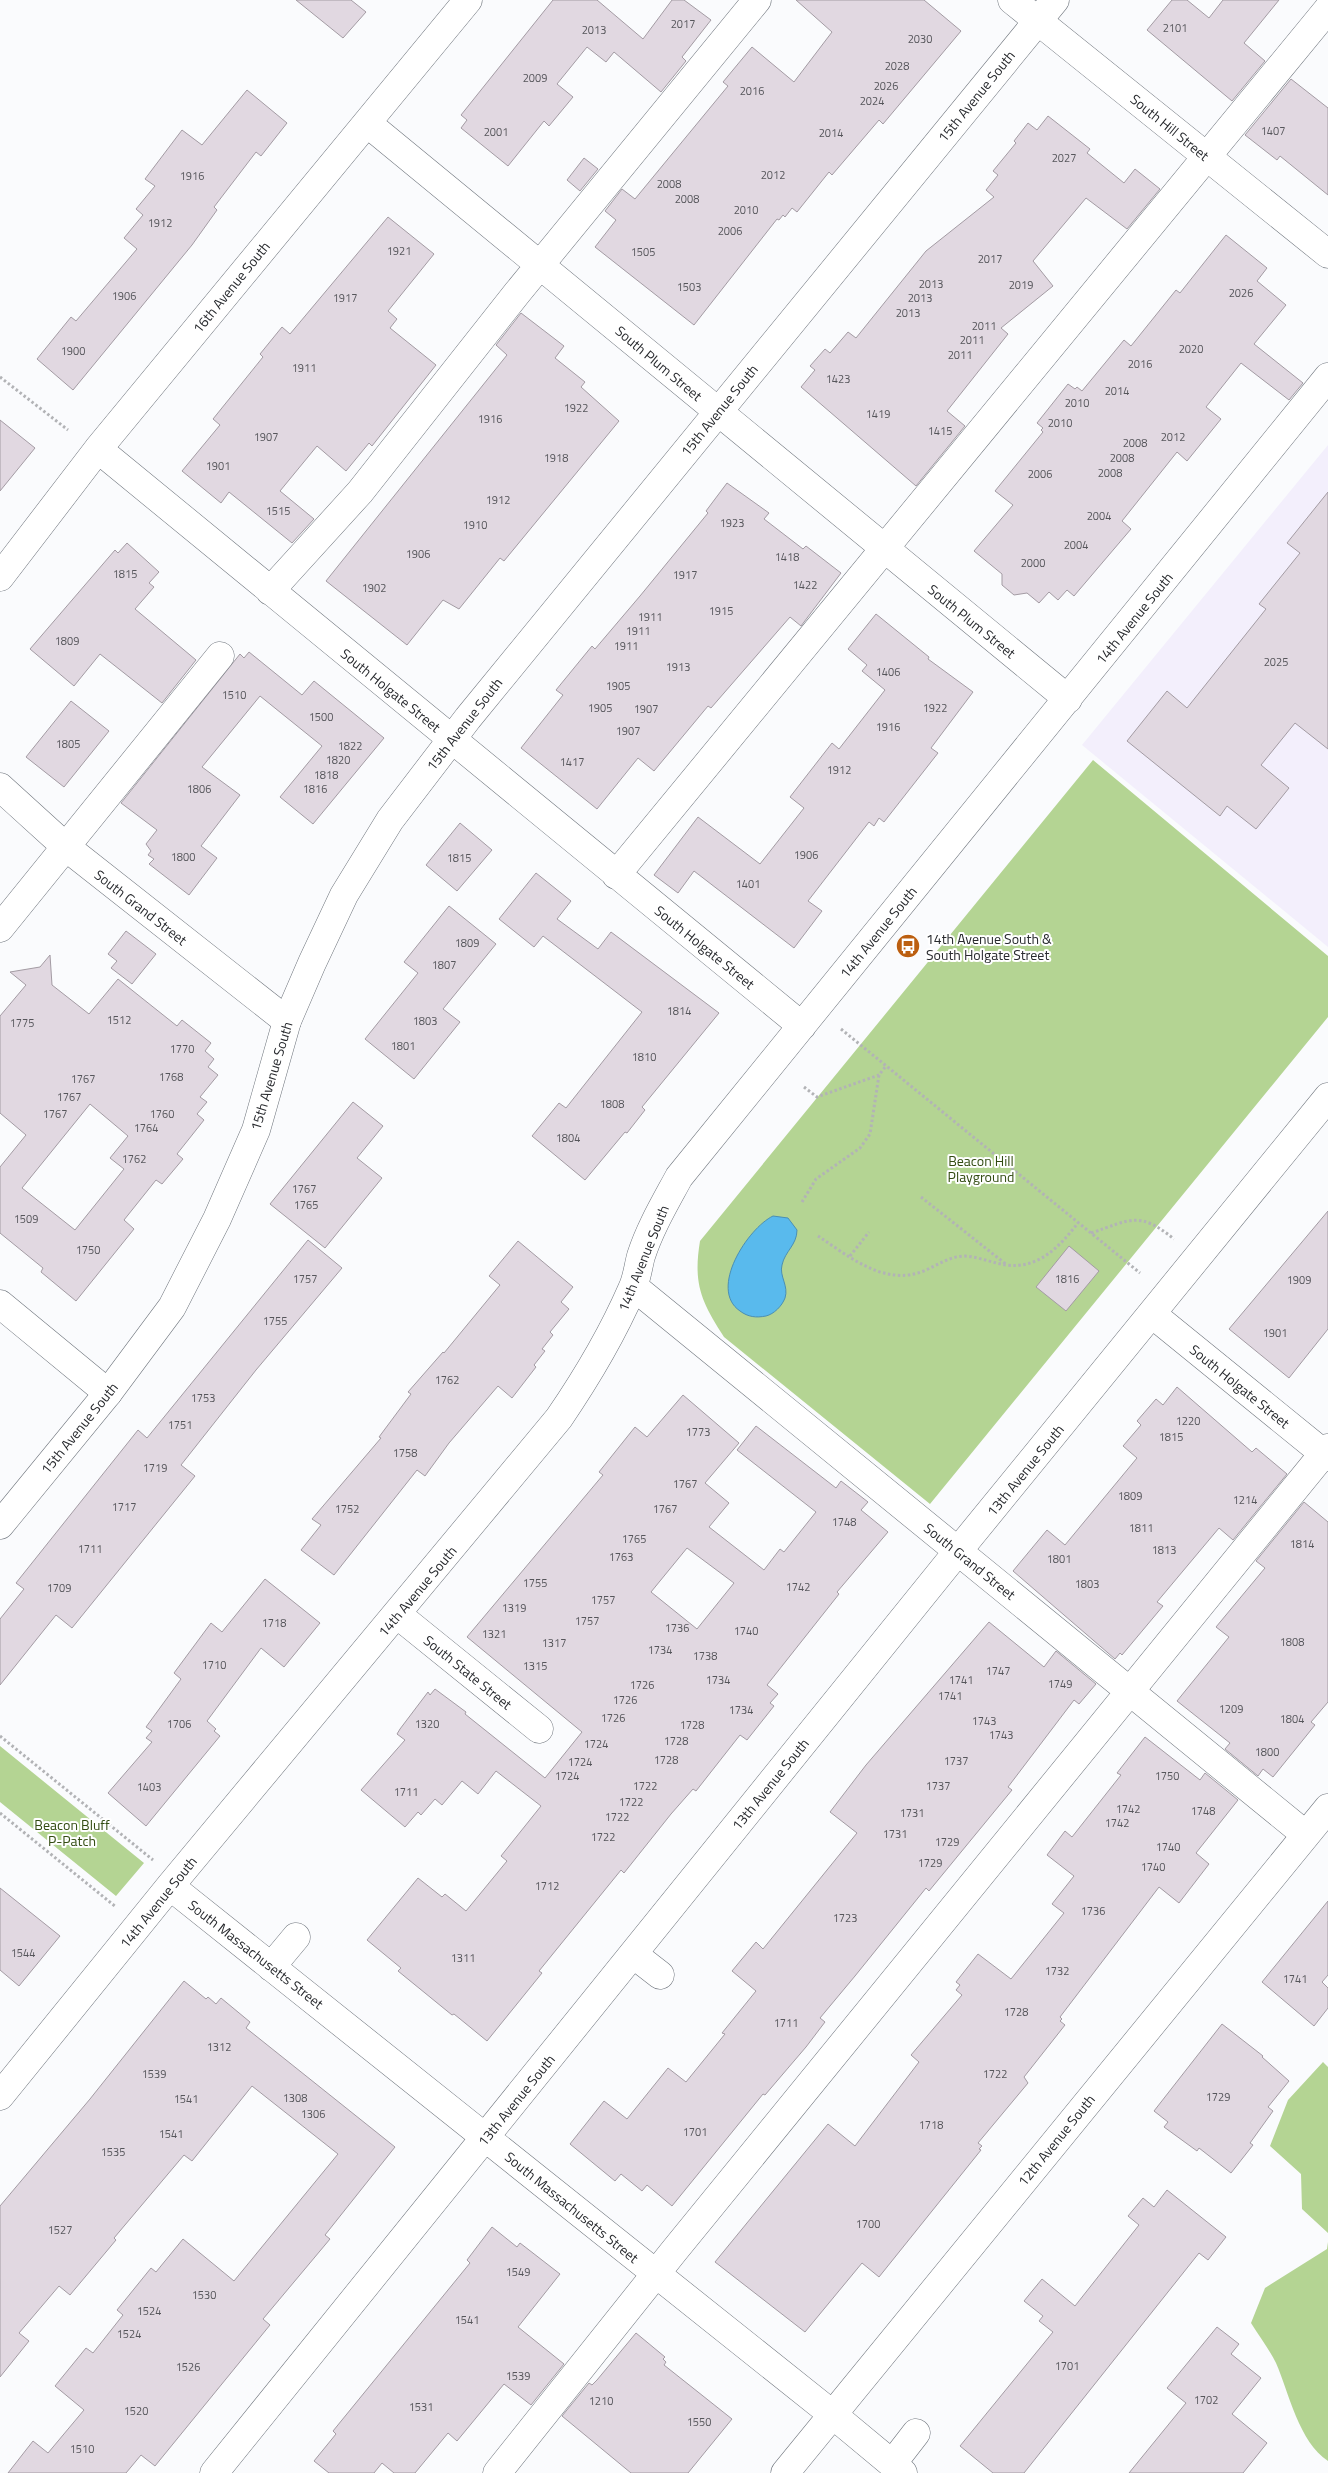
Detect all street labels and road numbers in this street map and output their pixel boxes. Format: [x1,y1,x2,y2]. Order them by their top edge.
street label: 15th Avenue South [932,46,1020,146]
street label: South Hill Street [1126,89,1214,165]
street label: 16th Avenue South [187,237,275,337]
street label: South Plum Street [611,320,707,406]
street label: 15th Avenue South [675,360,763,460]
street label: 14th Avenue South [1090,568,1178,668]
street label: South Plum Street [924,579,1021,663]
street label: South Holgate Street [336,643,446,737]
street label: 15th Avenue South [421,673,507,775]
street label: South Grand Street [90,864,192,950]
street label: 14th Avenue South [834,882,922,982]
street label: South Holgate Street [650,900,760,994]
street label: 15th Avenue South [244,1019,298,1133]
street label: 14th Avenue South [612,1202,674,1314]
street label: South Holgate Street [1185,1339,1295,1433]
street label: 15th Avenue South [35,1378,123,1478]
street label: 13th Avenue South [981,1420,1069,1520]
street label: South Grand Street [920,1517,1020,1605]
street label: 14th Avenue South [373,1541,461,1641]
street label: South State Street [419,1630,517,1714]
street label: 13th Avenue South [726,1734,814,1834]
street label: 14th Avenue South [114,1852,202,1952]
street label: South Massachusetts Street [184,1894,328,2014]
street label: 13th Avenue South [472,2050,560,2150]
street label: 12th Avenue South [1012,2090,1100,2190]
street label: South Massachusetts Street [501,2146,644,2268]

